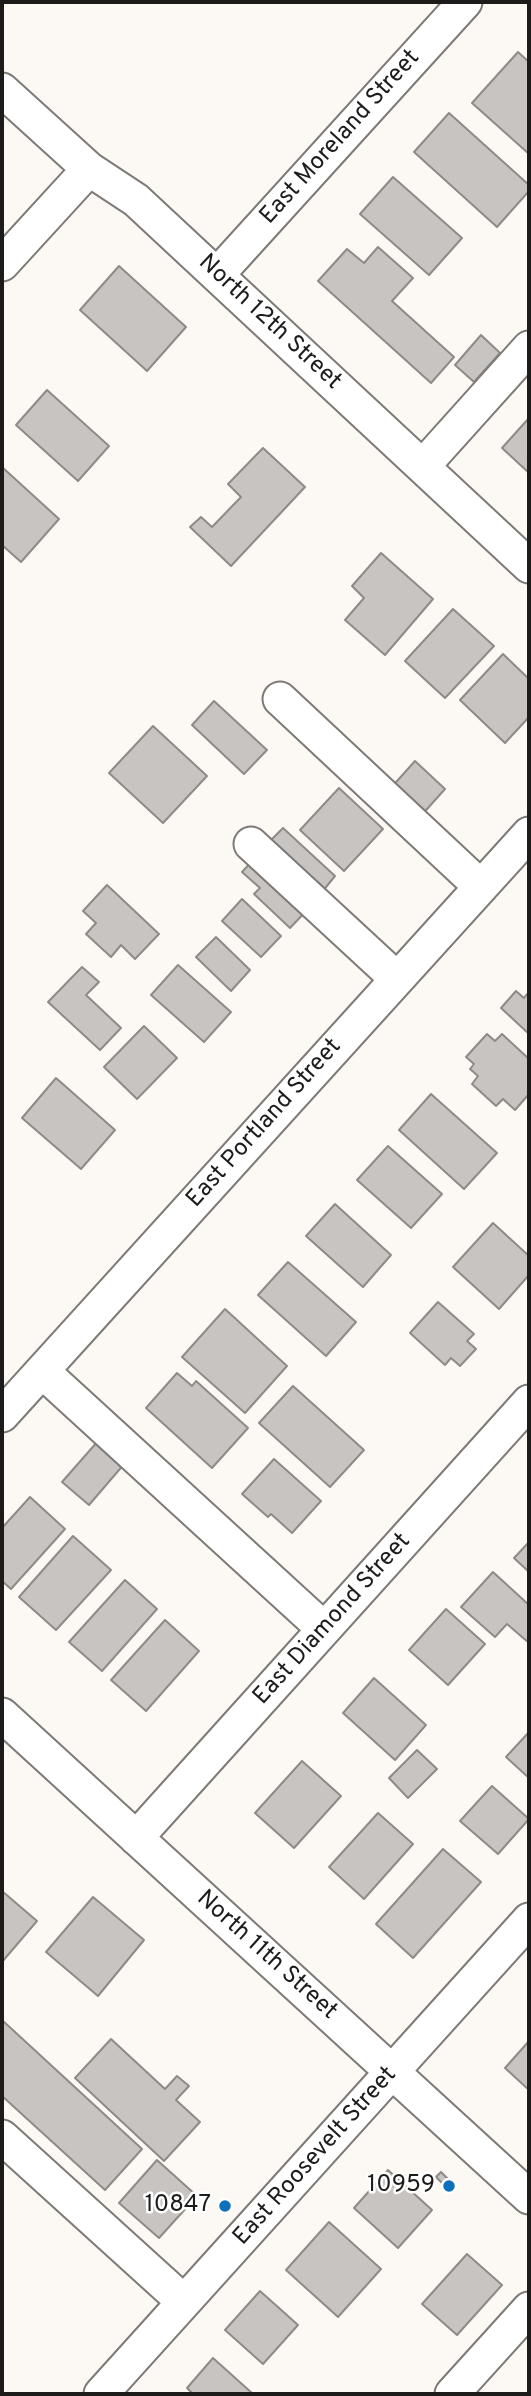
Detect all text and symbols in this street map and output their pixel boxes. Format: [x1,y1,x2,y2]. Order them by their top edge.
street label: East Moreland Street [255,45,427,231]
street label: North 12th Street [191,249,347,397]
street label: East Portland Street [181,1033,349,1215]
street label: East Diamond Street [248,1528,418,1712]
street label: North 11th Street [190,1885,342,2027]
street label: East Roosevelt Street [228,2062,404,2252]
place label: 10959 [367,2172,435,2200]
marker: 10959 [441,2178,457,2194]
place label: 10847 [145,2192,211,2220]
marker: 10847 [217,2198,233,2214]

